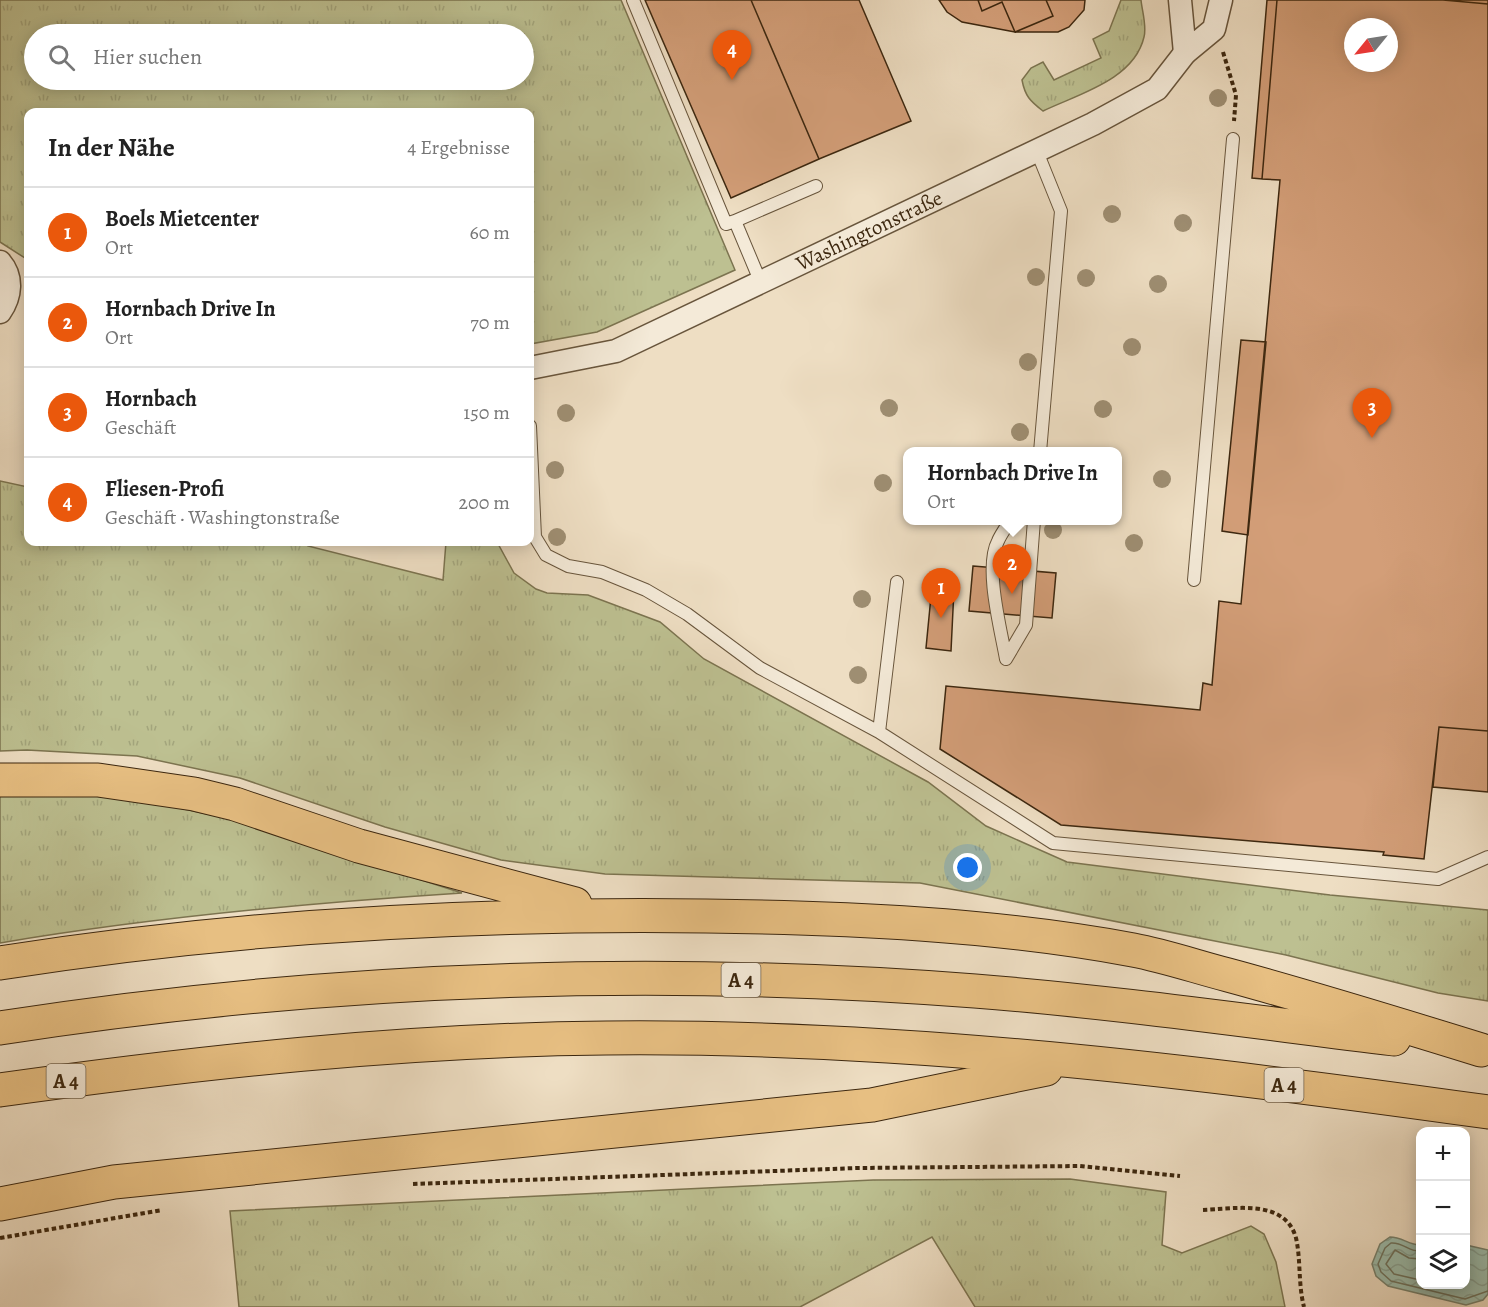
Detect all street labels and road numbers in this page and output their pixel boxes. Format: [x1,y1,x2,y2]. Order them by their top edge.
street label: Washingtonstraße [790,184,947,278]
road number: A 4 [722,963,760,997]
road number: A 4 [46,1064,86,1098]
road number: A 4 [1264,1068,1304,1102]

